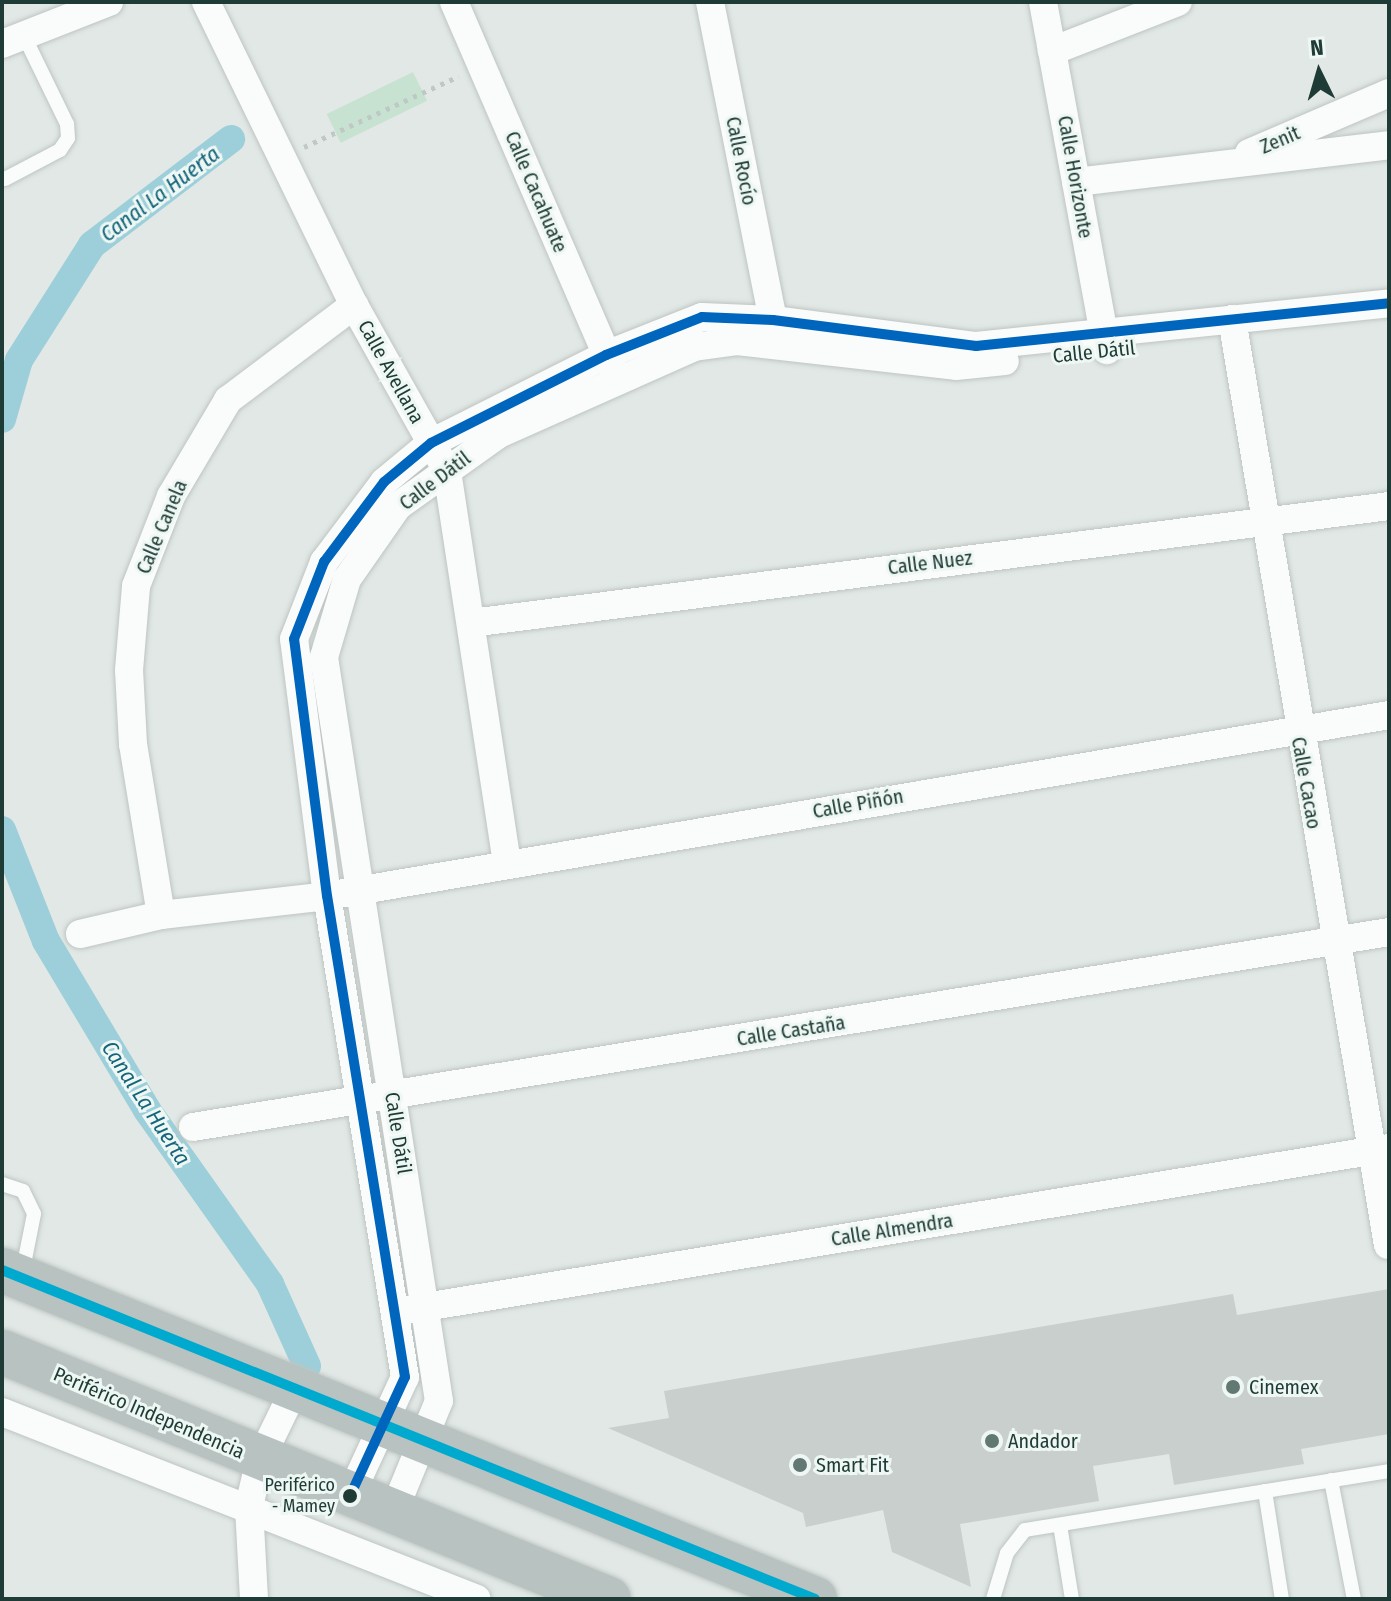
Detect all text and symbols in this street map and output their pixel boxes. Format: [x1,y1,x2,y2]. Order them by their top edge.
north arrow [1279,32,1359,112]
text: N [1309,34,1325,62]
street label: Calle Horizonte [1052,114,1098,240]
street label: Calle Rocío [721,115,761,207]
street label: Zenit [1256,121,1304,159]
street label: Calle Cacahuate [500,128,572,256]
water label: Canal La Huerta [95,141,225,247]
street label: Calle Avellana [353,316,429,428]
street label: Calle Dátil [1052,336,1136,368]
street label: Calle Dátil [395,447,475,515]
street label: Calle Canela [131,476,193,578]
street label: Calle Nuez [886,546,974,580]
street label: Calle Cacao [1286,735,1326,831]
street label: Calle Piñón [811,784,905,824]
street label: Calle Castaña [735,1011,847,1051]
water label: Canal La Huerta [96,1036,196,1170]
street label: Calle Dátil [380,1090,416,1176]
street label: Calle Almendra [829,1209,955,1251]
street label: Periférico Independencia [50,1362,248,1464]
place label: Cinemex [1249,1375,1318,1399]
marker: Cinemex [1224,1378,1242,1396]
place label: Andador [1008,1429,1078,1453]
marker: Andador [983,1432,1001,1450]
place label: Smart Fit [816,1453,889,1477]
marker: Smart Fit [791,1456,809,1474]
place label: Periférico - Mamey [265,1475,335,1518]
marker: Periférico - Mamey [342,1488,358,1504]

